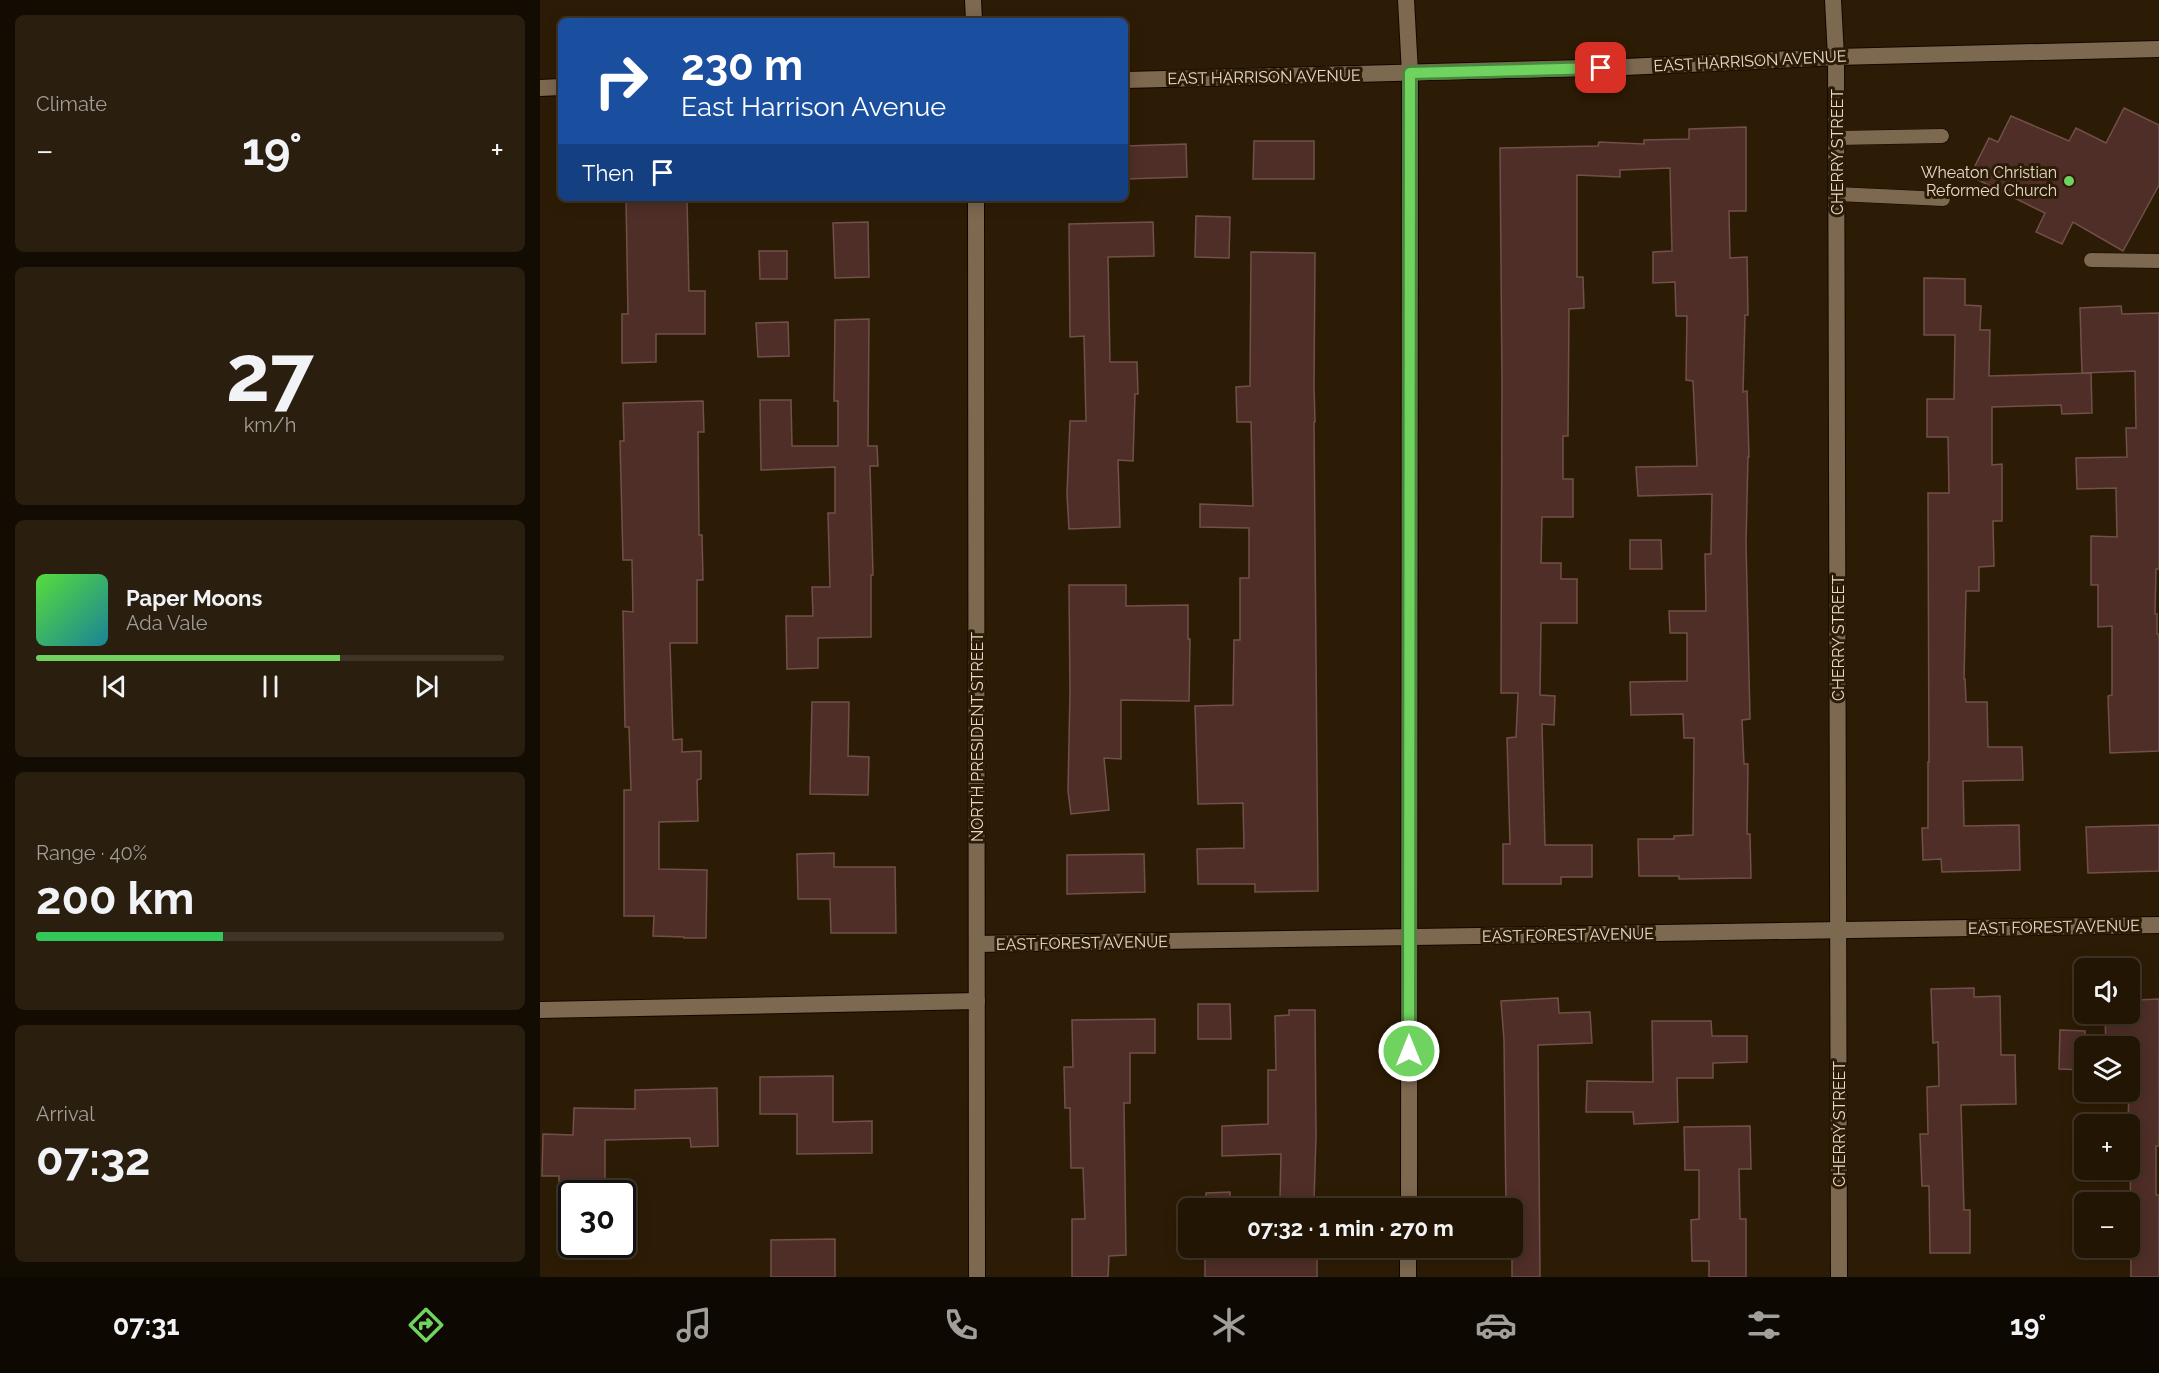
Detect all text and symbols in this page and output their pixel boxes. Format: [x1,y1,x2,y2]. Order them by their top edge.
text: 230 m [681,41,803,90]
icon: right [582,42,660,120]
pin [1575,42,1626,93]
street label: EAST HARRISON AVENUE [1653,46,1847,76]
icon: arrive [1584,51,1617,84]
street label: EAST HARRISON AVENUE [1167,66,1361,88]
street label: CHERRY STREET [1828,89,1847,215]
text: East Harrison Avenue [681,91,946,122]
text: Climate [36,92,107,116]
text: 19° [242,123,302,176]
text: − [36,131,54,170]
text: + [490,131,504,170]
icon: arrive [646,156,679,189]
text: Then [582,160,634,186]
place label: Wheaton Christian Reformed Church [1921,163,2057,200]
marker: Wheaton Christian Reformed Church [2062,174,2076,188]
text: 27 [226,328,314,419]
text: km/h [244,413,296,437]
street label: CHERRY STREET [1829,575,1848,701]
text: Paper Moons [126,585,262,611]
text: Ada Vale [126,611,208,635]
street label: NORTH PRESIDENT STREET [968,632,987,842]
icon: previous [98,670,131,703]
icon: pause [254,670,287,703]
icon: next [410,670,443,703]
text: Range · 40% [36,841,147,865]
text: 200 km [36,872,194,925]
street label: EAST FOREST AVENUE [1968,916,2140,938]
street label: EAST FOREST AVENUE [1482,924,1654,946]
street label: EAST FOREST AVENUE [996,932,1168,954]
map controls [2074,958,2140,1258]
button: sound [2074,958,2140,1024]
position arrow [1377,1019,1441,1083]
button: layers [2074,1036,2140,1102]
street label: CHERRY STREET [1830,1061,1849,1187]
text: Arrival [36,1102,95,1126]
button: + [2074,1114,2140,1180]
text: 07:32 [36,1133,150,1186]
speed limit sign: 30 [558,1180,636,1258]
button: − [2074,1192,2140,1258]
text: 07:32 · 1 min · 270 m [1247,1215,1454,1241]
icon: directions [405,1304,447,1346]
icon: music [673,1304,715,1346]
icon: phone [940,1304,982,1346]
icon: climate [1208,1304,1250,1346]
icon: car [1475,1304,1517,1346]
icon: filters [1743,1304,1785,1346]
text: 07:31 [113,1310,180,1341]
text: 19° [2010,1310,2046,1341]

